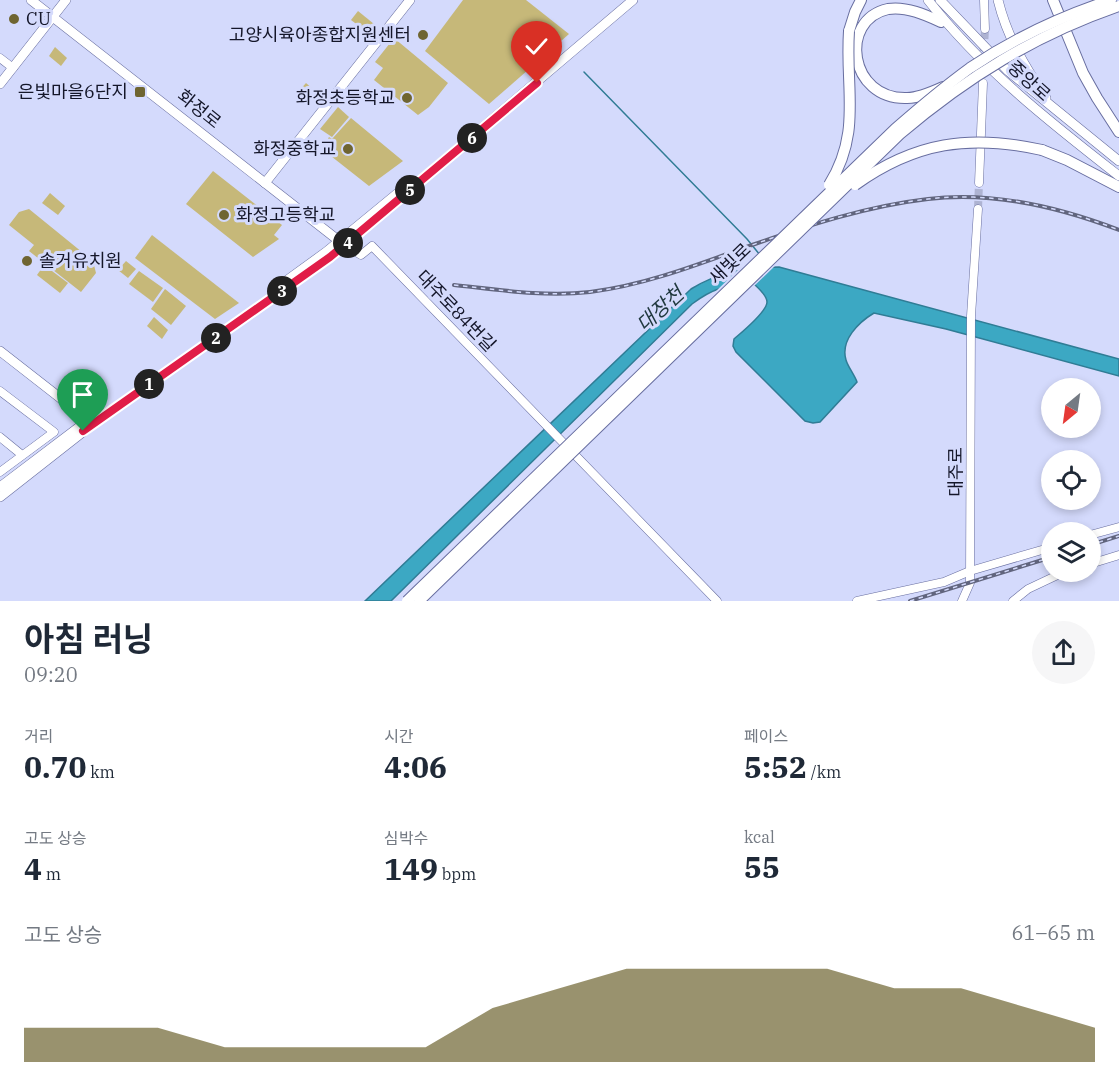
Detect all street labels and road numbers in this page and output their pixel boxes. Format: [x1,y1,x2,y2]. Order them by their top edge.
street label: 중앙로 [1003,55,1055,106]
street label: 화정로 [173,84,226,133]
street label: 새빛로 [704,238,756,289]
street label: 대주로84번길 [412,265,501,356]
street label: 대주로 [944,447,967,497]

